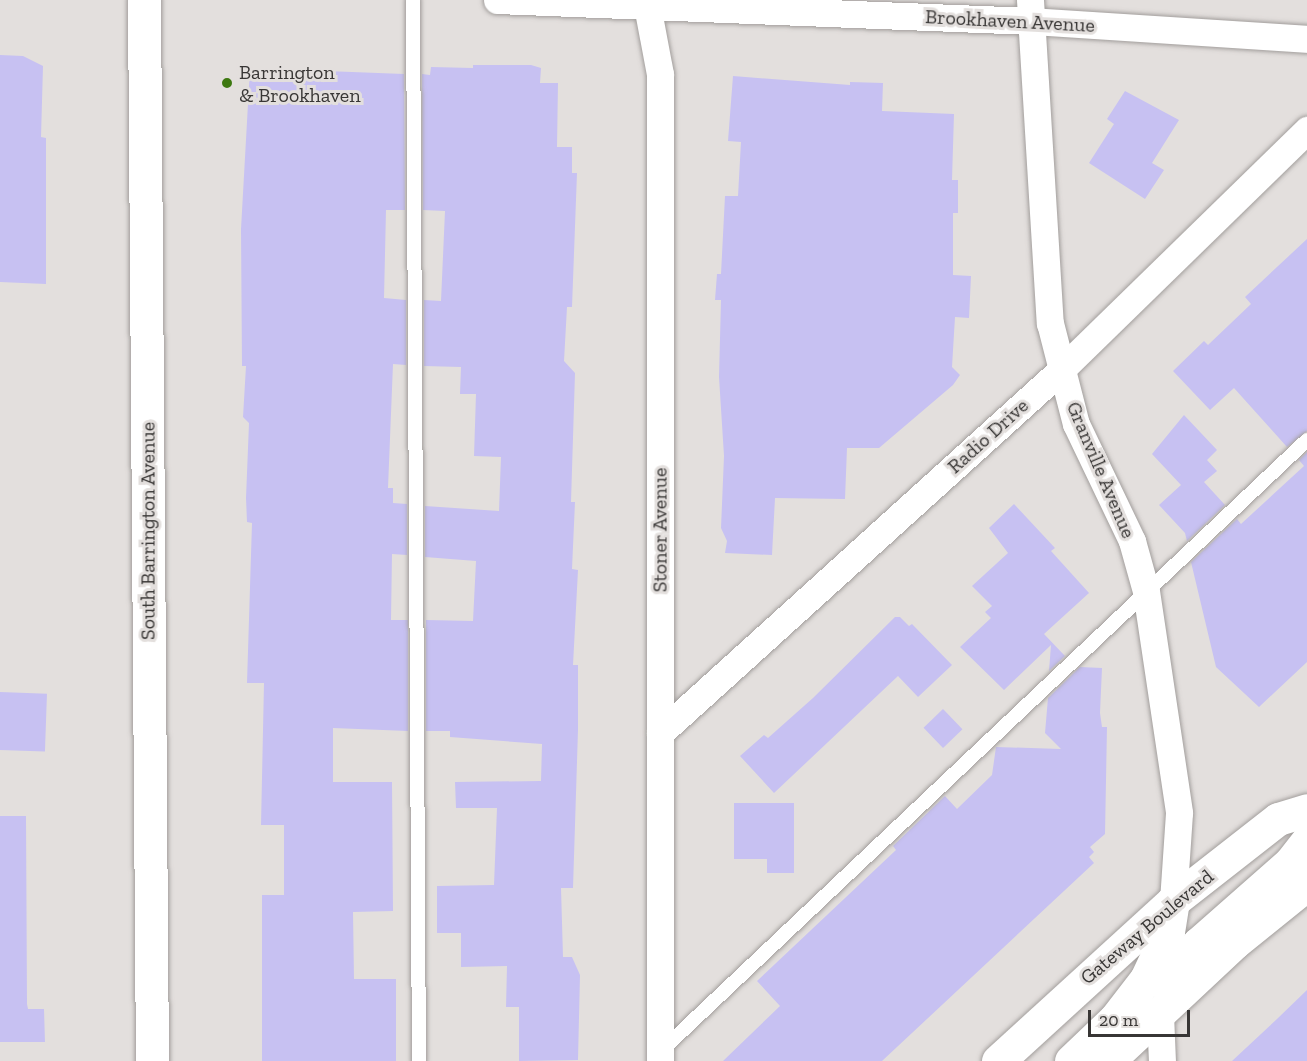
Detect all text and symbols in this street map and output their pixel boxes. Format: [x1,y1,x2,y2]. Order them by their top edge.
street label: Brookhaven Avenue [924,5,1096,37]
place label: Barrington & Brookhaven [239,60,361,107]
marker: Barrington & Brookhaven [220,76,234,90]
street label: Radio Drive [943,393,1033,479]
street label: Granville Avenue [1061,398,1141,542]
street label: South Barrington Avenue [136,422,160,640]
street label: Stoner Avenue [648,467,672,593]
street label: Gateway Boulevard [1075,864,1219,990]
scale bar [1091,998,1193,1036]
text: 20 m [1099,1009,1138,1031]

